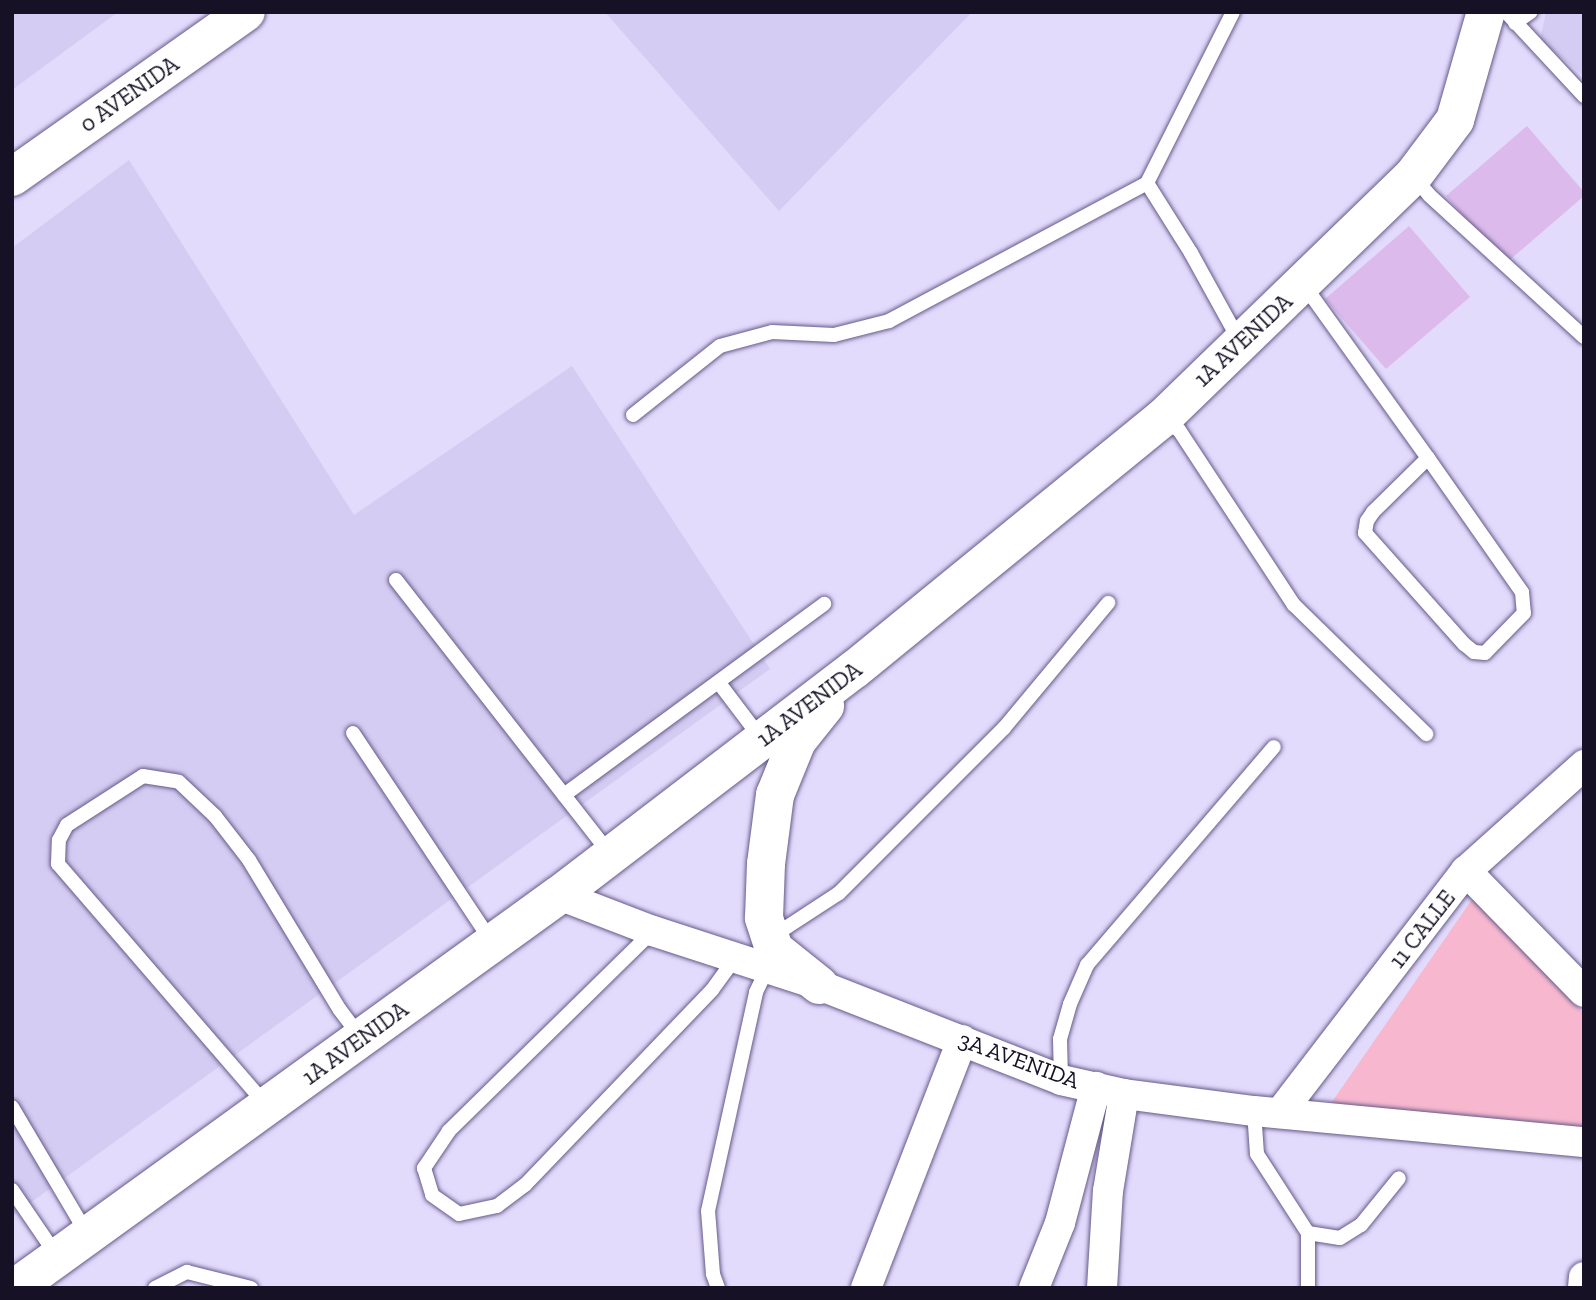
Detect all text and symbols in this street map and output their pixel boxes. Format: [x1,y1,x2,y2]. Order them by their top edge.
street label: 0 AVENIDA [74,50,184,138]
street label: 1A AVENIDA [1188,287,1298,393]
street label: 1A AVENIDA [751,655,867,753]
street label: 11 CALLE [1383,885,1461,973]
street label: 1A AVENIDA [296,995,414,1091]
street label: 3A AVENIDA [954,1025,1084,1095]

